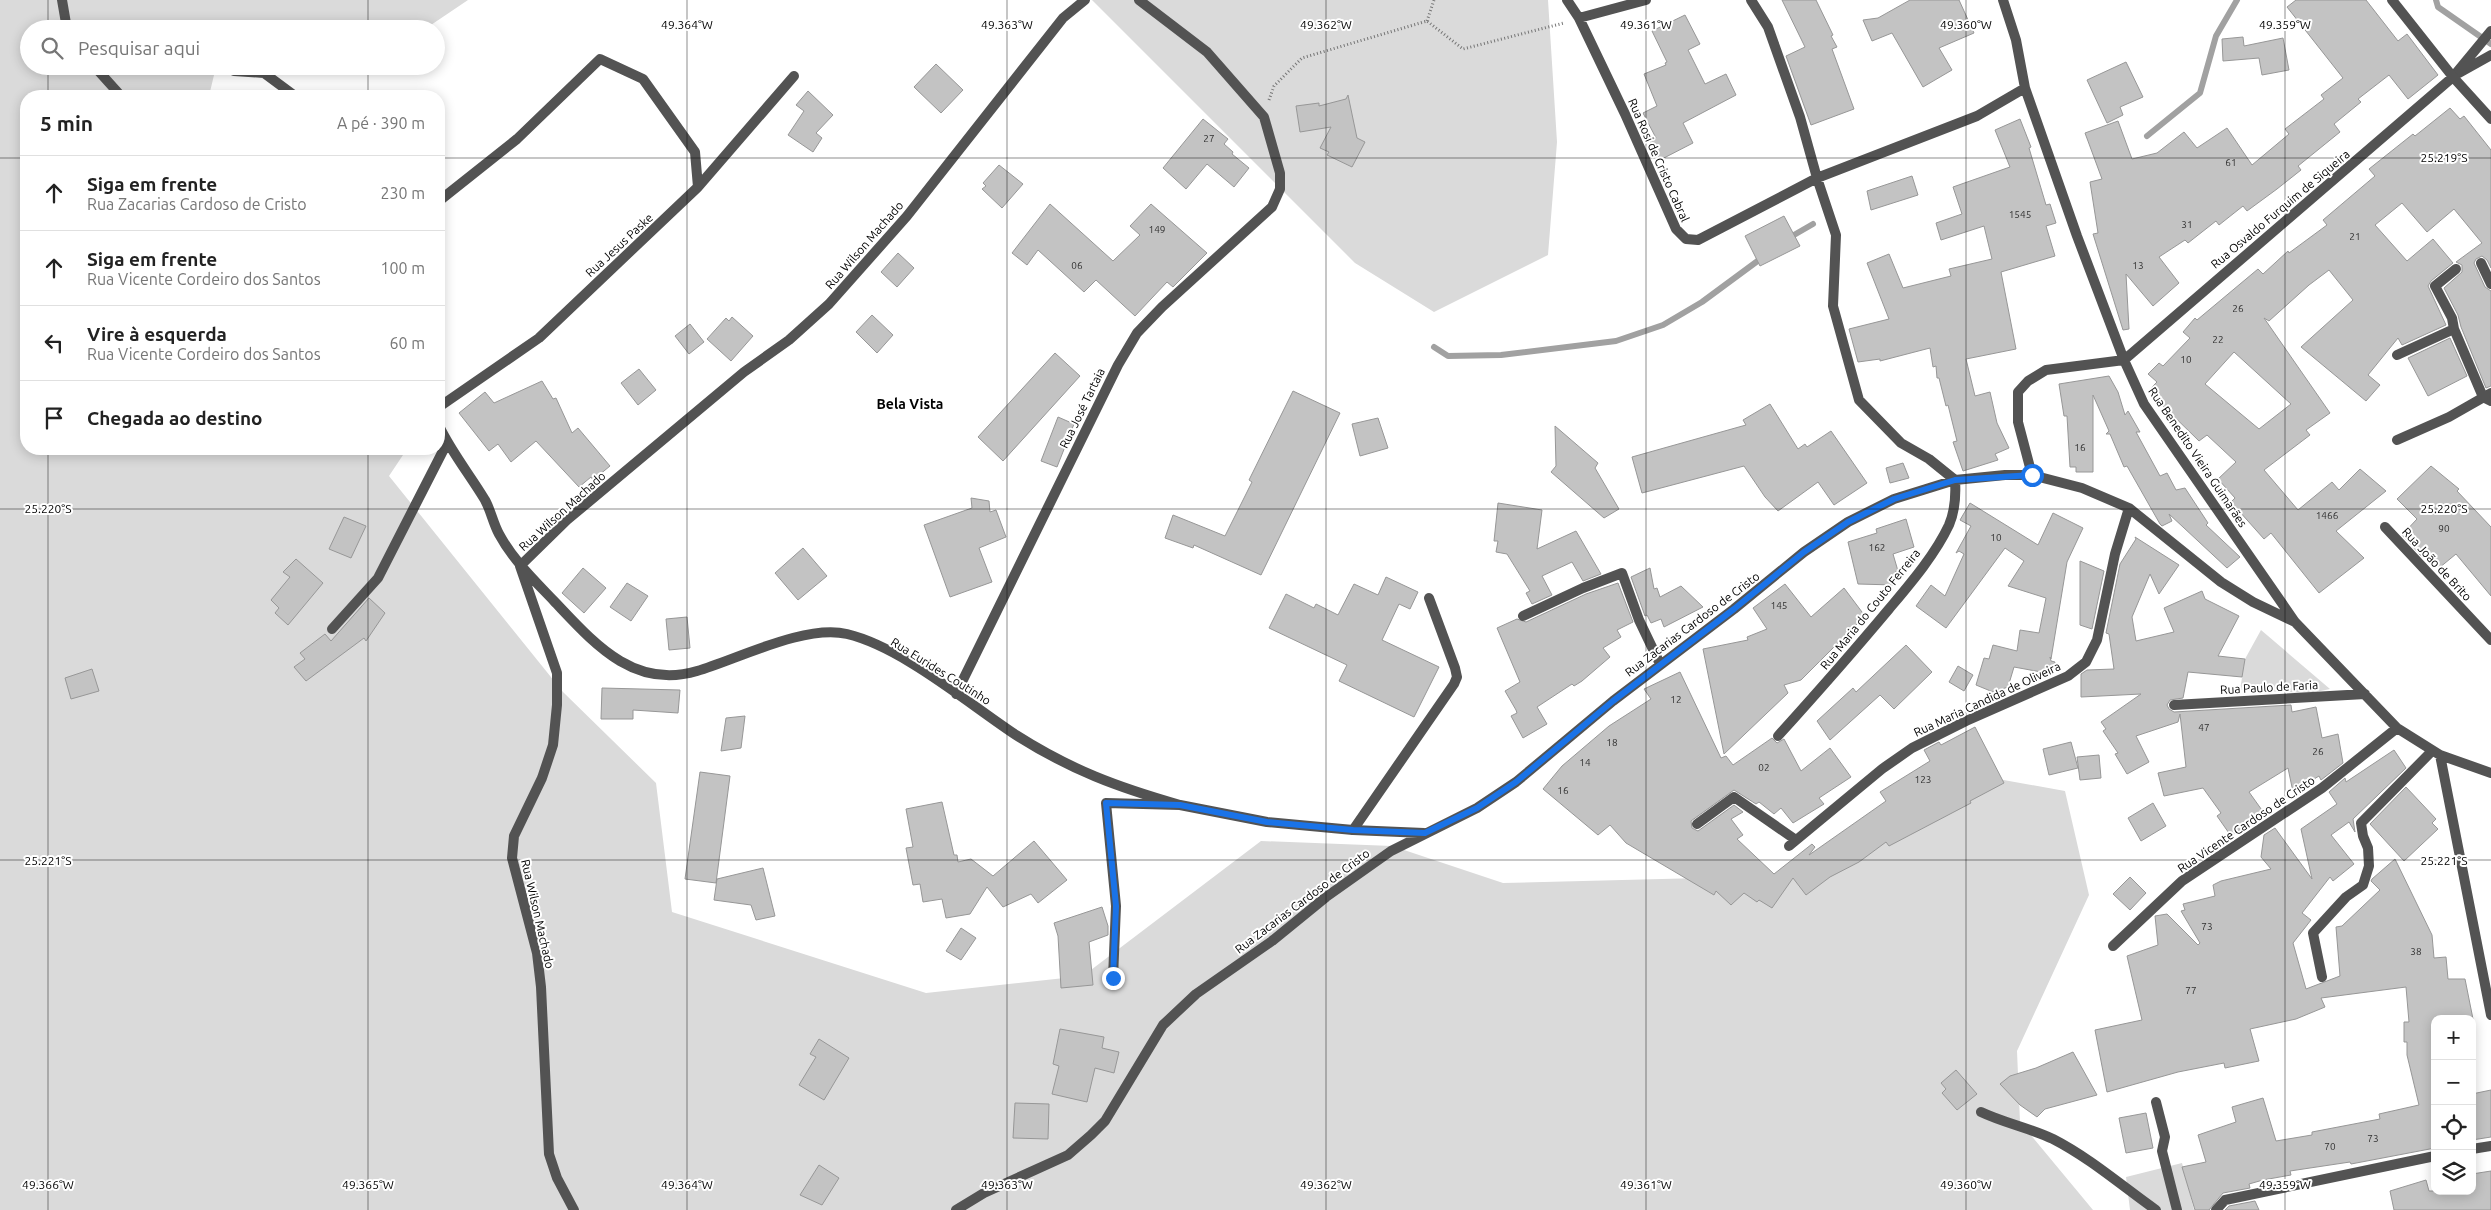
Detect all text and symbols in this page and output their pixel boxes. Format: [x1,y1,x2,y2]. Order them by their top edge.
text: 49.364°W [661,18,713,31]
text: 49.363°W [981,18,1033,31]
text: 49.362°W [1300,18,1352,31]
text: 49.361°W [1620,18,1672,31]
text: 49.360°W [1940,18,1992,31]
text: 49.359°W [2259,18,2311,31]
search box [20,20,445,75]
icon: search [38,34,66,62]
text: Pesquisar aqui [78,37,200,59]
street label: Rua Rosi de Cristo Cabral [1626,96,1692,224]
text: 5 min [40,111,93,135]
text: A pé · 390 m [337,114,425,132]
house number: 27 [1203,133,1215,144]
street label: Rua Osvaldo Furquim de Siqueira [2208,147,2352,271]
text: 25.219°S [2421,151,2467,164]
house number: 61 [2225,157,2237,168]
text: Siga em frente [87,173,217,195]
icon: ahead [40,179,68,207]
text: 230 m [380,184,425,202]
text: Rua Zacarias Cardoso de Cristo [87,195,307,213]
street label: Rua Wilson Machado [822,199,906,291]
house number: 1545 [2009,209,2031,220]
street label: Rua Jesus Paske [583,211,655,279]
house number: 31 [2181,219,2193,230]
house number: 149 [1149,224,1165,235]
house number: 21 [2349,231,2361,242]
text: Siga em frente [87,248,217,270]
icon: ahead [40,254,68,282]
text: 100 m [380,259,425,277]
house number: 06 [1071,260,1083,271]
house number: 13 [2132,260,2144,271]
text: Rua Vicente Cordeiro dos Santos [87,270,321,288]
house number: 26 [2232,303,2244,314]
text: Vire à esquerda [87,323,227,345]
icon: left [40,329,68,357]
text: 60 m [389,334,425,352]
house number: 22 [2212,334,2224,345]
text: Rua Vicente Cordeiro dos Santos [87,345,321,363]
house number: 10 [2180,354,2192,365]
street label: Rua José Tartaia [1057,366,1107,450]
street label: Rua Benedito Vieira Guimarães [2146,385,2250,529]
district label: Bela Vista [877,396,943,412]
icon: arrive [40,404,68,432]
text: Chegada ao destino [87,407,263,429]
house number: 16 [2074,442,2086,453]
route start [2021,464,2044,487]
street label: Rua Wilson Machado [516,469,608,553]
text: 25.220°S [25,502,71,515]
text: 25.220°S [2421,502,2467,515]
house number: 1466 [2316,510,2339,521]
house number: 90 [2438,523,2450,534]
street label: Rua João de Brito [2400,525,2474,603]
house number: 10 [1990,532,2002,543]
house number: 162 [1869,542,1885,553]
street label: Rua Maria do Couto Ferreira [1817,546,1923,672]
street label: Rua Zacarias Cardoso de Cristo [1622,569,1762,679]
house number: 145 [1771,600,1787,611]
street label: Rua Eurides Coutinho [889,635,993,707]
street label: Rua Maria Candida de Oliveira [1912,659,2062,739]
street label: Rua Paulo de Faria [2220,678,2318,696]
house number: 12 [1670,694,1682,705]
house number: 47 [2198,722,2210,733]
house number: 18 [1606,737,1618,748]
house number: 26 [2312,746,2324,757]
house number: 14 [1579,757,1591,768]
house number: 02 [1758,762,1770,773]
street label: Rua Vicente Cardoso de Cristo [2175,773,2317,875]
house number: 123 [1915,774,1931,785]
house number: 16 [1557,785,1569,796]
street label: Rua Zacarias Cardoso de Cristo [1232,846,1372,956]
text: 25.221°S [25,854,71,867]
text: 25.221°S [2421,854,2467,867]
street label: Rua Wilson Machado [519,858,557,970]
house number: 73 [2201,921,2213,932]
house number: 38 [2410,946,2422,957]
route end [1102,967,1125,990]
house number: 77 [2185,985,2197,996]
map controls [2431,1015,2476,1195]
button: + [2431,1015,2476,1060]
button: − [2431,1060,2476,1105]
button: locate [2431,1105,2476,1150]
house number: 73 [2367,1133,2379,1144]
house number: 70 [2324,1141,2336,1152]
button: layers [2431,1150,2476,1195]
text: 49.366°W [22,1178,74,1191]
text: 49.365°W [342,1178,394,1191]
text: 49.364°W [661,1178,713,1191]
text: 49.363°W [981,1178,1033,1191]
text: 49.362°W [1300,1178,1352,1191]
text: 49.361°W [1620,1178,1672,1191]
text: 49.360°W [1940,1178,1992,1191]
text: 49.359°W [2259,1178,2311,1191]

